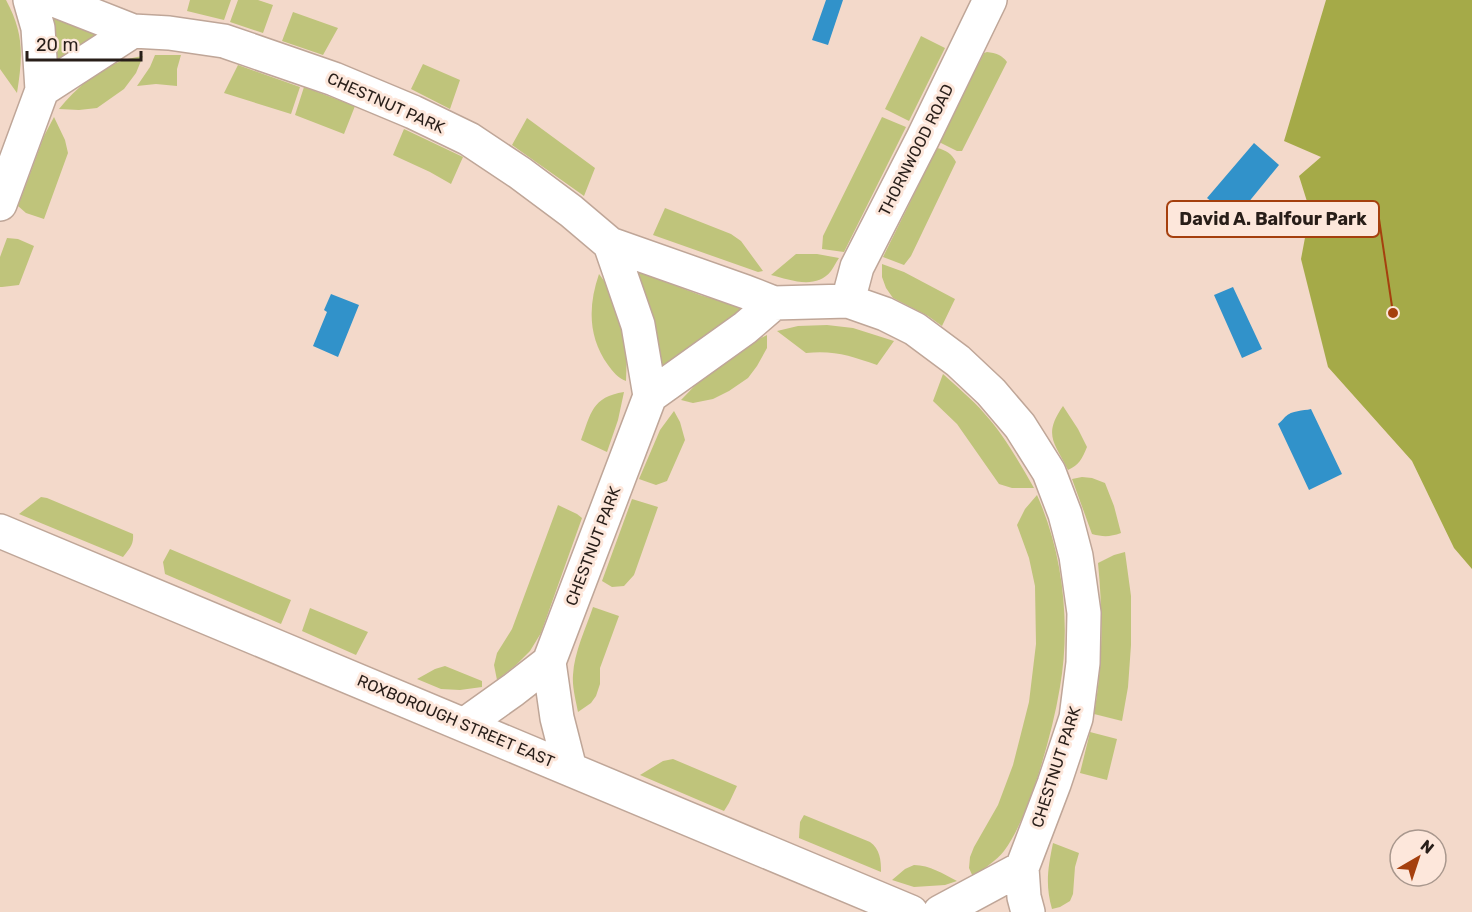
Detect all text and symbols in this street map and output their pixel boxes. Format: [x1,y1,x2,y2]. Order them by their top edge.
scale bar [27,24,141,62]
text: 20 m [36,34,78,56]
street label: CHESTNUT PARK [324,69,448,138]
street label: THORNWOOD ROAD [875,81,957,219]
callout: David A. Balfour Park [1167,201,1379,237]
text: David A. Balfour Park [1179,208,1367,230]
street label: CHESTNUT PARK [561,483,625,608]
street label: ROXBOROUGH STREET EAST [355,671,557,771]
street label: CHESTNUT PARK [1027,704,1085,830]
north arrow [1388,828,1448,888]
text: N [1417,836,1438,858]

